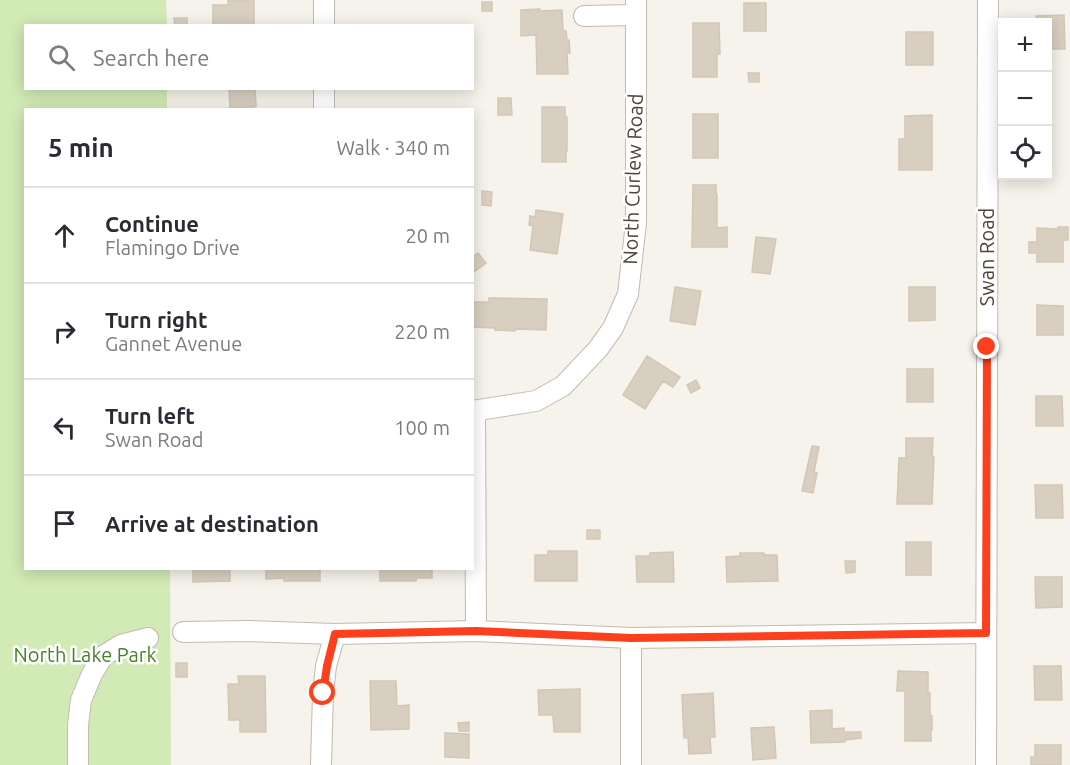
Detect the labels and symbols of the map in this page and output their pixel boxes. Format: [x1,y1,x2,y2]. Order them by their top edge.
street label: North Curlew Road [618,93,647,265]
street label: Swan Road [975,208,998,306]
route end [973,333,999,359]
park label: North Lake Park [13,643,157,666]
route start [309,679,335,705]

